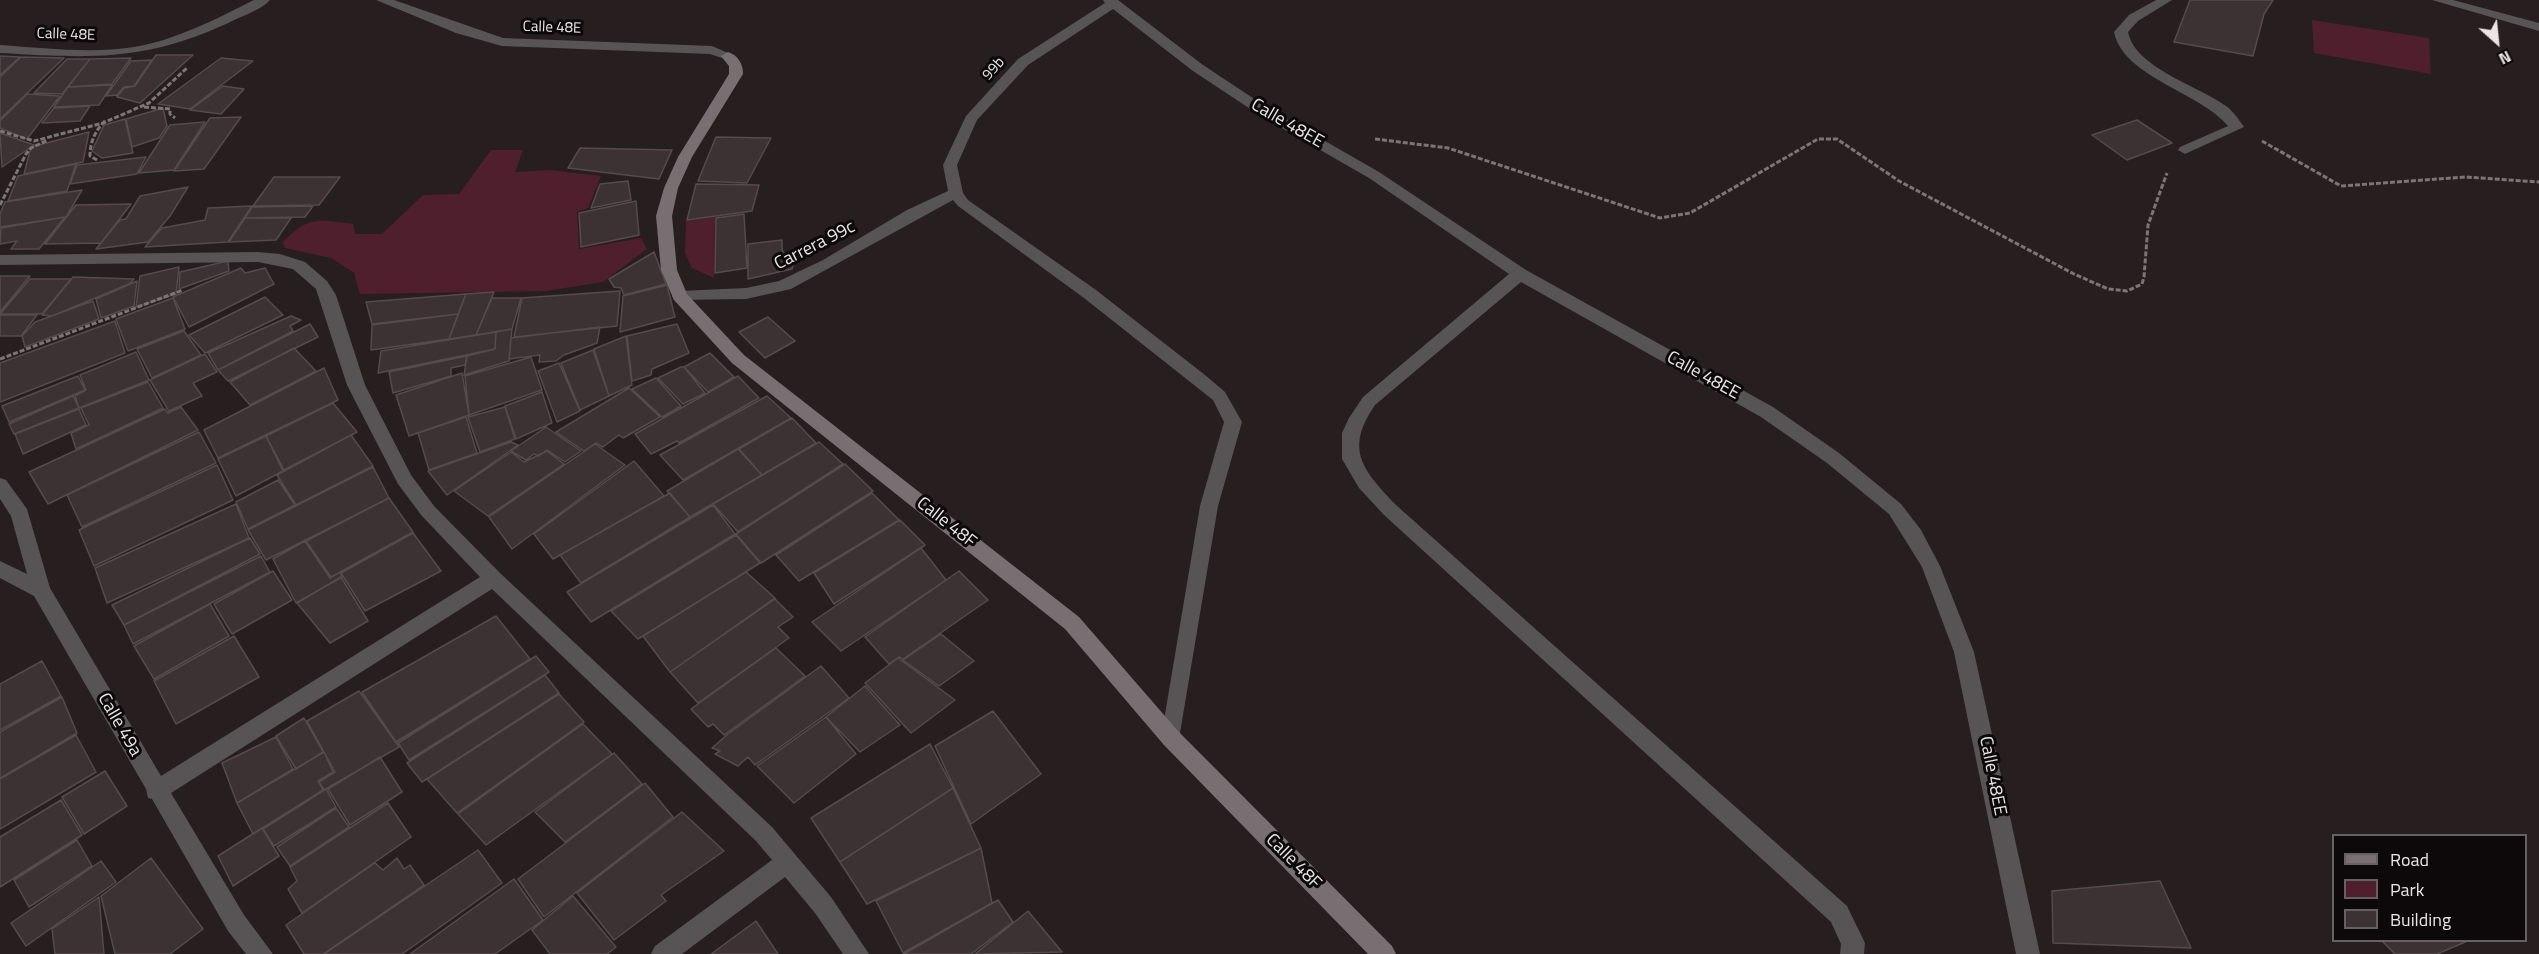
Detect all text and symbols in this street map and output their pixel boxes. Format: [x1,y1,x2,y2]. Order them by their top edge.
north arrow [2467,12,2527,72]
street label: Calle 48E [522,18,582,38]
street label: Calle 48E [36,25,96,45]
text: N [2495,45,2516,71]
street label: 99b [979,54,1009,84]
street label: Calle 48EE [1247,95,1327,153]
street label: Carrera 99c [771,217,859,275]
street label: Calle 48EE [1663,347,1743,405]
street label: Calle 48F [912,493,980,553]
street label: Calle 49a [92,690,146,760]
street label: Calle 48EE [1974,735,2010,817]
street label: Calle 48F [1261,830,1325,894]
legend [2332,834,2527,942]
text: Road [2390,846,2429,873]
text: Park [2390,876,2424,903]
text: Building [2390,906,2451,933]

